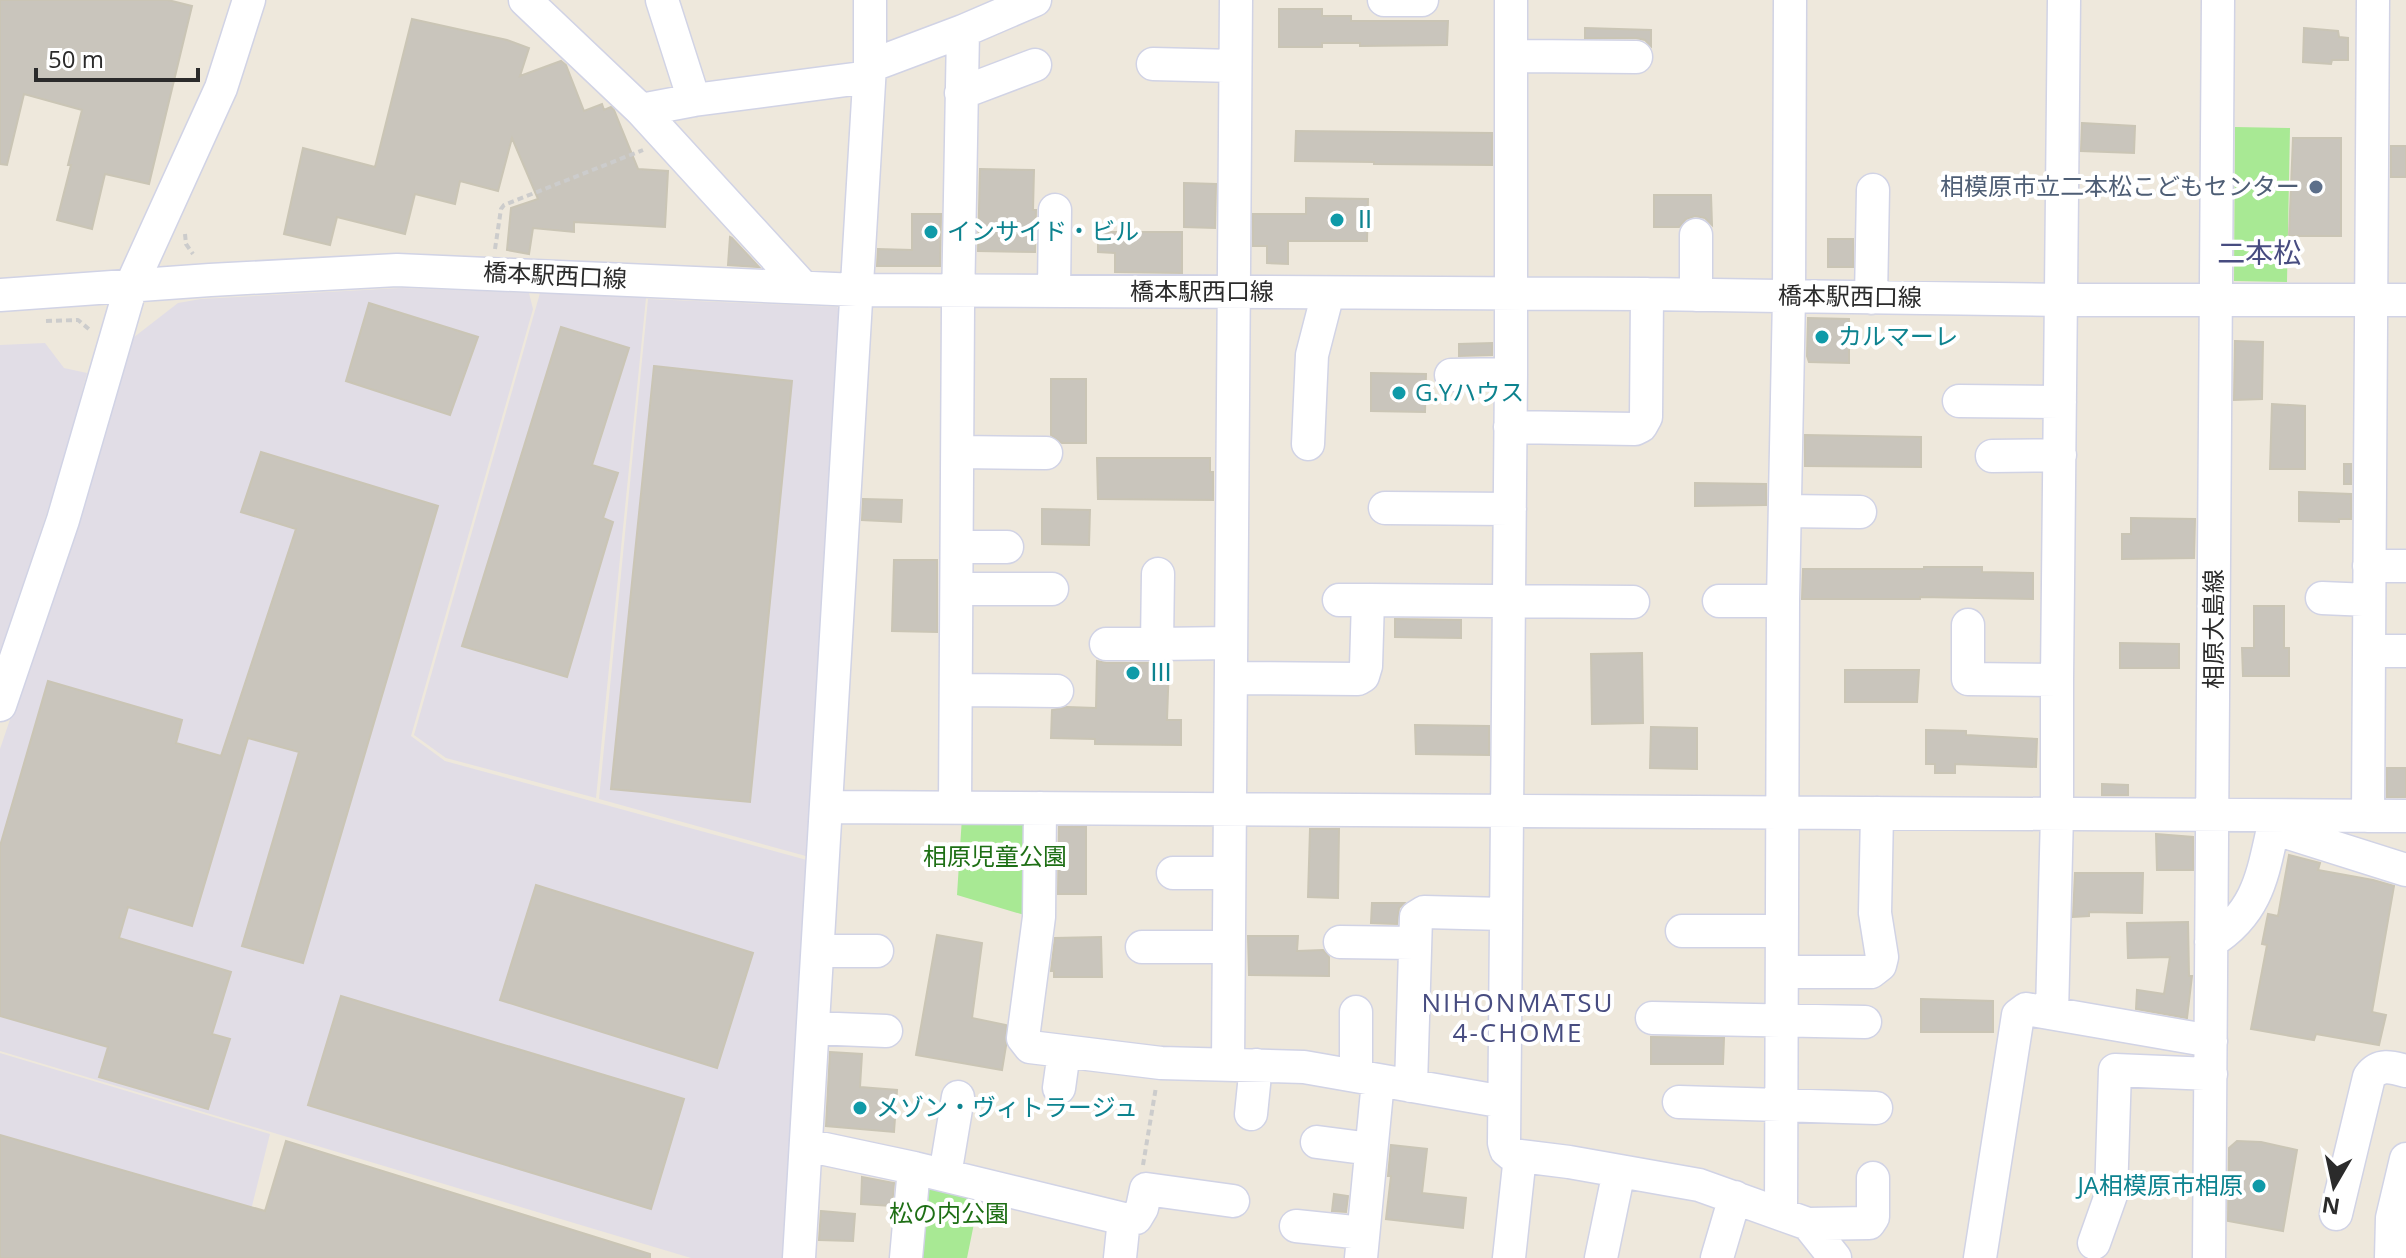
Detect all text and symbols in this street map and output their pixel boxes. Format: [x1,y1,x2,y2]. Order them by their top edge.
scale bar [36,32,198,82]
text: 50 m [48,42,104,75]
place label: 相模原市立二本松こどもセンター [1940,169,2300,202]
marker: 相模原市立二本松こどもセンター [2307,178,2325,196]
place label: Ⅱ [1353,202,1377,235]
marker: Ⅱ [1328,211,1346,229]
place label: インサイド・ビル [947,214,1139,247]
marker: インサイド・ビル [922,223,940,241]
district label: 二本松 [2217,233,2301,271]
street label: 橋本駅西口線 [482,254,628,295]
street label: 橋本駅西口線 [1130,274,1274,307]
street label: 橋本駅西口線 [1778,278,1922,313]
place label: カルマーレ [1838,319,1958,352]
marker: カルマーレ [1813,328,1831,346]
place label: G.Yハウス [1415,375,1524,408]
marker: G.Yハウス [1390,384,1408,402]
street label: 相原大島線 [2196,569,2229,689]
place label: Ⅲ [1149,655,1173,688]
marker: Ⅲ [1124,664,1142,682]
park label: 相原児童公園 [923,839,1067,872]
district label: NIHONMATSU 4-CHOME [1421,984,1615,1050]
place label: メゾン・ヴィトラージュ [876,1090,1138,1123]
marker: メゾン・ヴィトラージュ [851,1099,869,1117]
north arrow [2294,1146,2374,1226]
place label: JA相模原市相原 [2075,1168,2243,1201]
marker: JA相模原市相原 [2250,1177,2268,1195]
text: N [2320,1191,2342,1223]
park label: 松の内公園 [889,1196,1009,1229]

